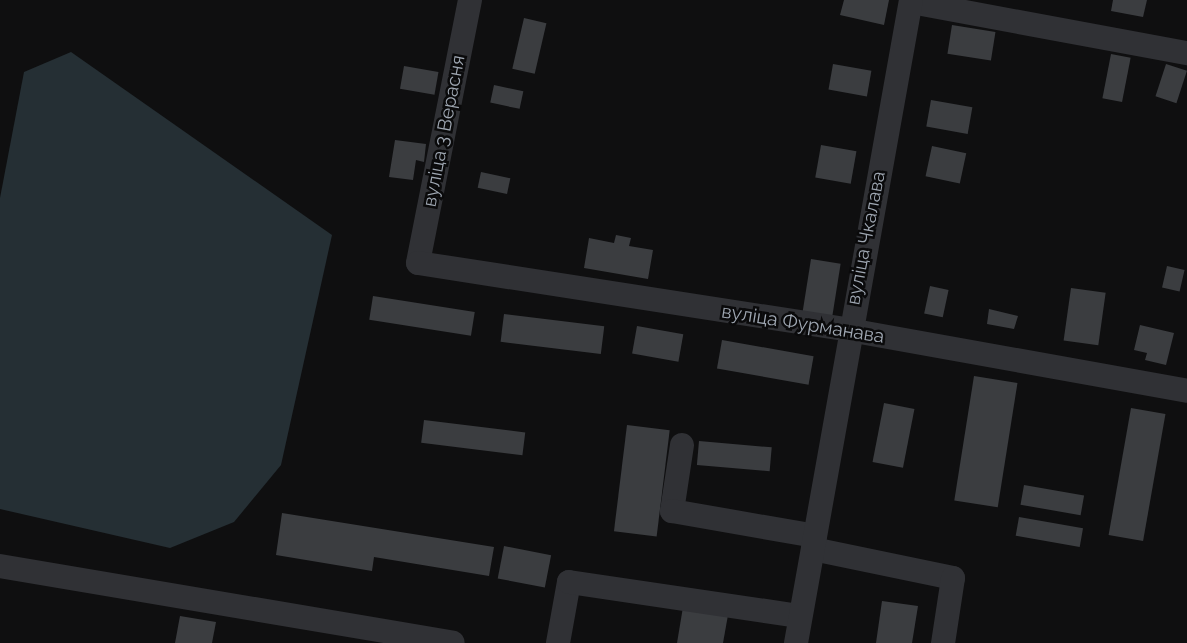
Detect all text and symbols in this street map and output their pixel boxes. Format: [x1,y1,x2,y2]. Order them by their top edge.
street label: вуліца 3 Верасня [418,53,470,209]
street label: вуліца Чкалава [842,169,890,307]
street label: вуліца Фурманава [720,300,886,348]

